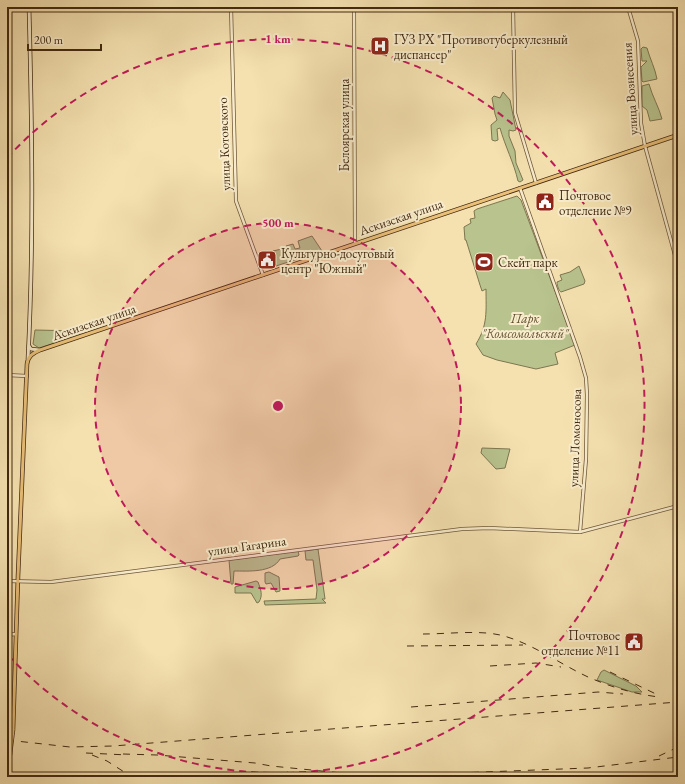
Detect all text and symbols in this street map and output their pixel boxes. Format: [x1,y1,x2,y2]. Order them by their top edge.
scale bar [28,26,101,52]
text: 1 km [265,31,291,47]
place label: ГУЗ РХ "Противотуберкулезный диспансер" [394,31,568,63]
text: 200 m [34,32,64,48]
hospital icon: ГУЗ РХ "Противотуберкулезный диспансер" [369,35,391,57]
street label: улица Вознесения [618,42,642,136]
street label: Белоярская улица [336,78,353,171]
street label: улица Котовского [214,97,234,191]
place label: Почтовое отделение №9 [559,187,632,219]
public building icon: Почтовое отделение №9 [534,191,556,213]
street label: Аскизская улица [356,195,446,240]
text: 500 m [262,215,294,231]
place label: Культурно-досуговый центр "Южный" [281,245,394,277]
public building icon: Культурно-досуговый центр "Южный" [256,249,278,271]
sports icon: Скейт парк [473,251,495,273]
place label: Скейт парк [498,254,559,271]
street label: Аскизская улица [49,300,139,345]
park label: Парк "Комсомольский" [482,310,570,342]
street label: улица Ломоносова [565,388,585,487]
centre of rings [271,399,285,413]
street label: улица Гагарина [207,532,288,560]
place label: Почтовое отделение №11 [541,627,620,659]
public building icon: Почтовое отделение №11 [623,631,645,653]

